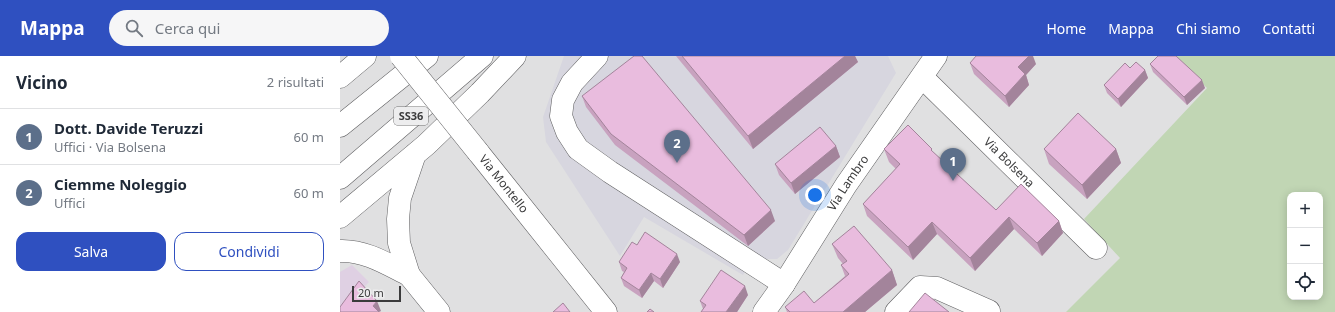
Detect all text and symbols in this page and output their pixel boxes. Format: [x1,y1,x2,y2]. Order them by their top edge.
search box [109,10,389,46]
text: Mappa [20,15,85,41]
icon: search [123,17,145,39]
text: Cerca qui [155,18,220,38]
text: Home [1046,19,1086,38]
text: Mappa [1108,19,1154,38]
text: Chi siamo [1176,19,1240,38]
text: Contatti [1262,19,1315,38]
text: Vicino [16,71,68,94]
text: 2 risultati [267,73,324,91]
road number: SS36 [394,107,428,125]
text: Dott. Davide Teruzzi [54,118,203,138]
text: 1 [25,128,33,146]
text: 60 m [294,128,324,146]
pin: 2 [664,130,690,163]
street label: Via Bolsena [980,133,1039,191]
text: Uffici · Via Bolsena [54,138,166,156]
pin: 1 [940,148,966,181]
street label: Via Montello [475,151,533,216]
street label: Via Lambro [823,151,872,214]
text: Ciemme Noleggio [54,174,187,194]
text: 2 [25,184,33,202]
text: 60 m [294,184,324,202]
your location [805,185,825,205]
map controls [1287,192,1323,300]
button: + [1287,192,1323,228]
text: Uffici [54,194,85,212]
button: − [1287,228,1323,264]
button: Salva [16,232,166,271]
button: Condividi [174,232,324,271]
button: locate [1287,264,1323,300]
scale bar [352,284,401,303]
text: 20 m [358,285,384,300]

